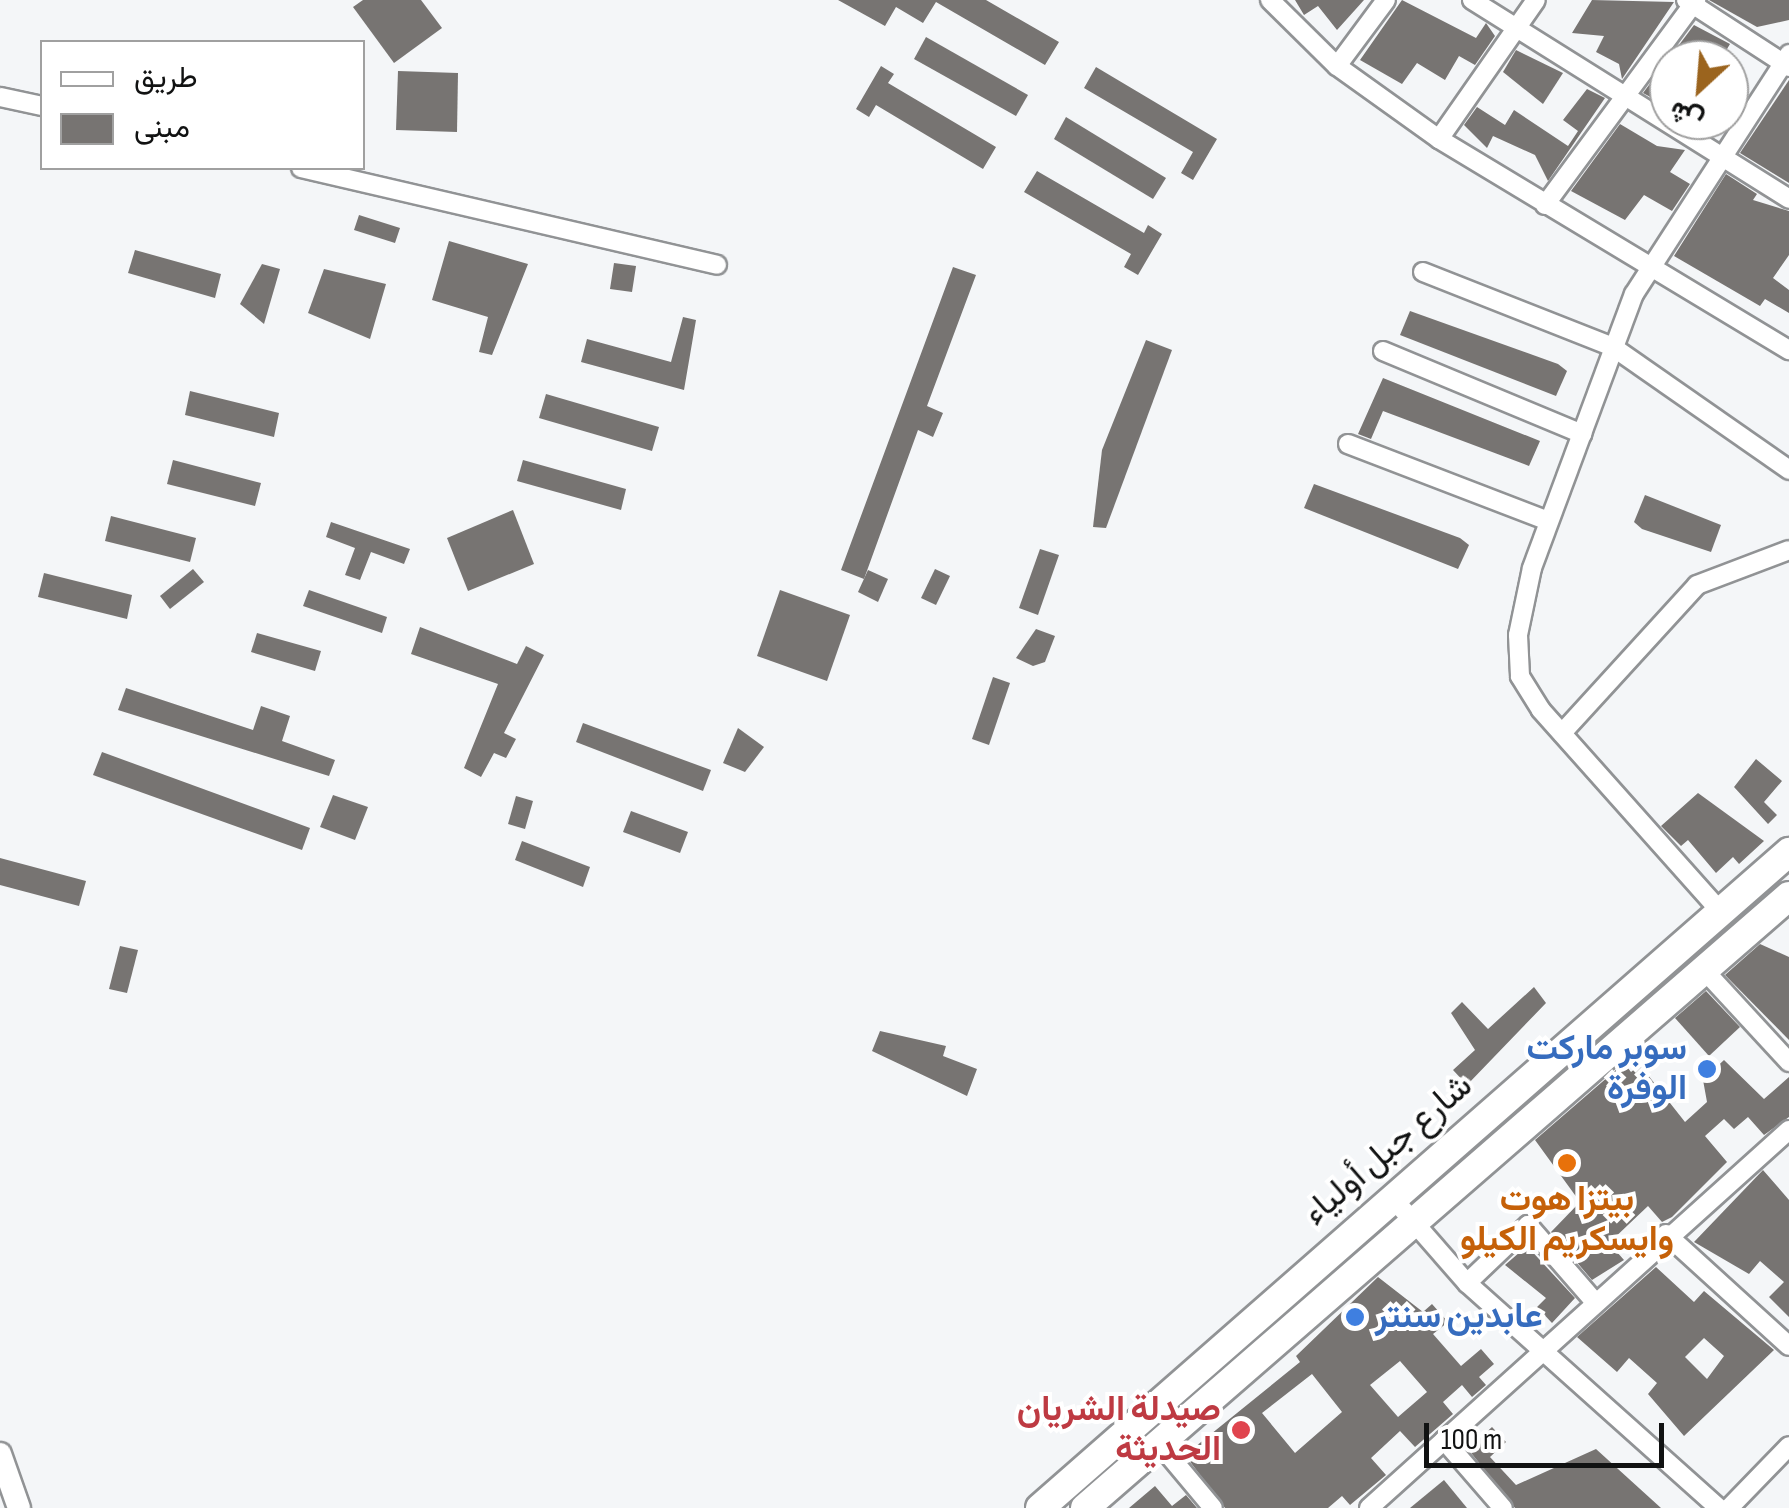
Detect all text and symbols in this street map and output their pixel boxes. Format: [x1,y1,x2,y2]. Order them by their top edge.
legend [40,40,365,170]
north arrow [1649,40,1749,140]
text: طريق [134,60,198,96]
text: ش [1664,93,1709,138]
text: مبنى [134,110,190,146]
place label: سوبر ماركت الوفرة [1526,1028,1687,1110]
marker: سوبر ماركت الوفرة [1696,1058,1718,1080]
street label: شارع جبل أولياء [1295,1065,1481,1235]
marker: بيتزا هوت وايسكريم الكيلو [1556,1152,1578,1174]
place label: بيتزا هوت وايسكريم الكيلو [1460,1179,1674,1261]
place label: عابدين سنتر [1375,1296,1543,1338]
marker: عابدين سنتر [1344,1306,1366,1328]
place label: صيدلة الشريان الحديثة [1017,1389,1221,1471]
scale bar [1429,1403,1669,1465]
marker: صيدلة الشريان الحديثة [1230,1419,1252,1441]
text: 100 m [1441,1422,1502,1458]

